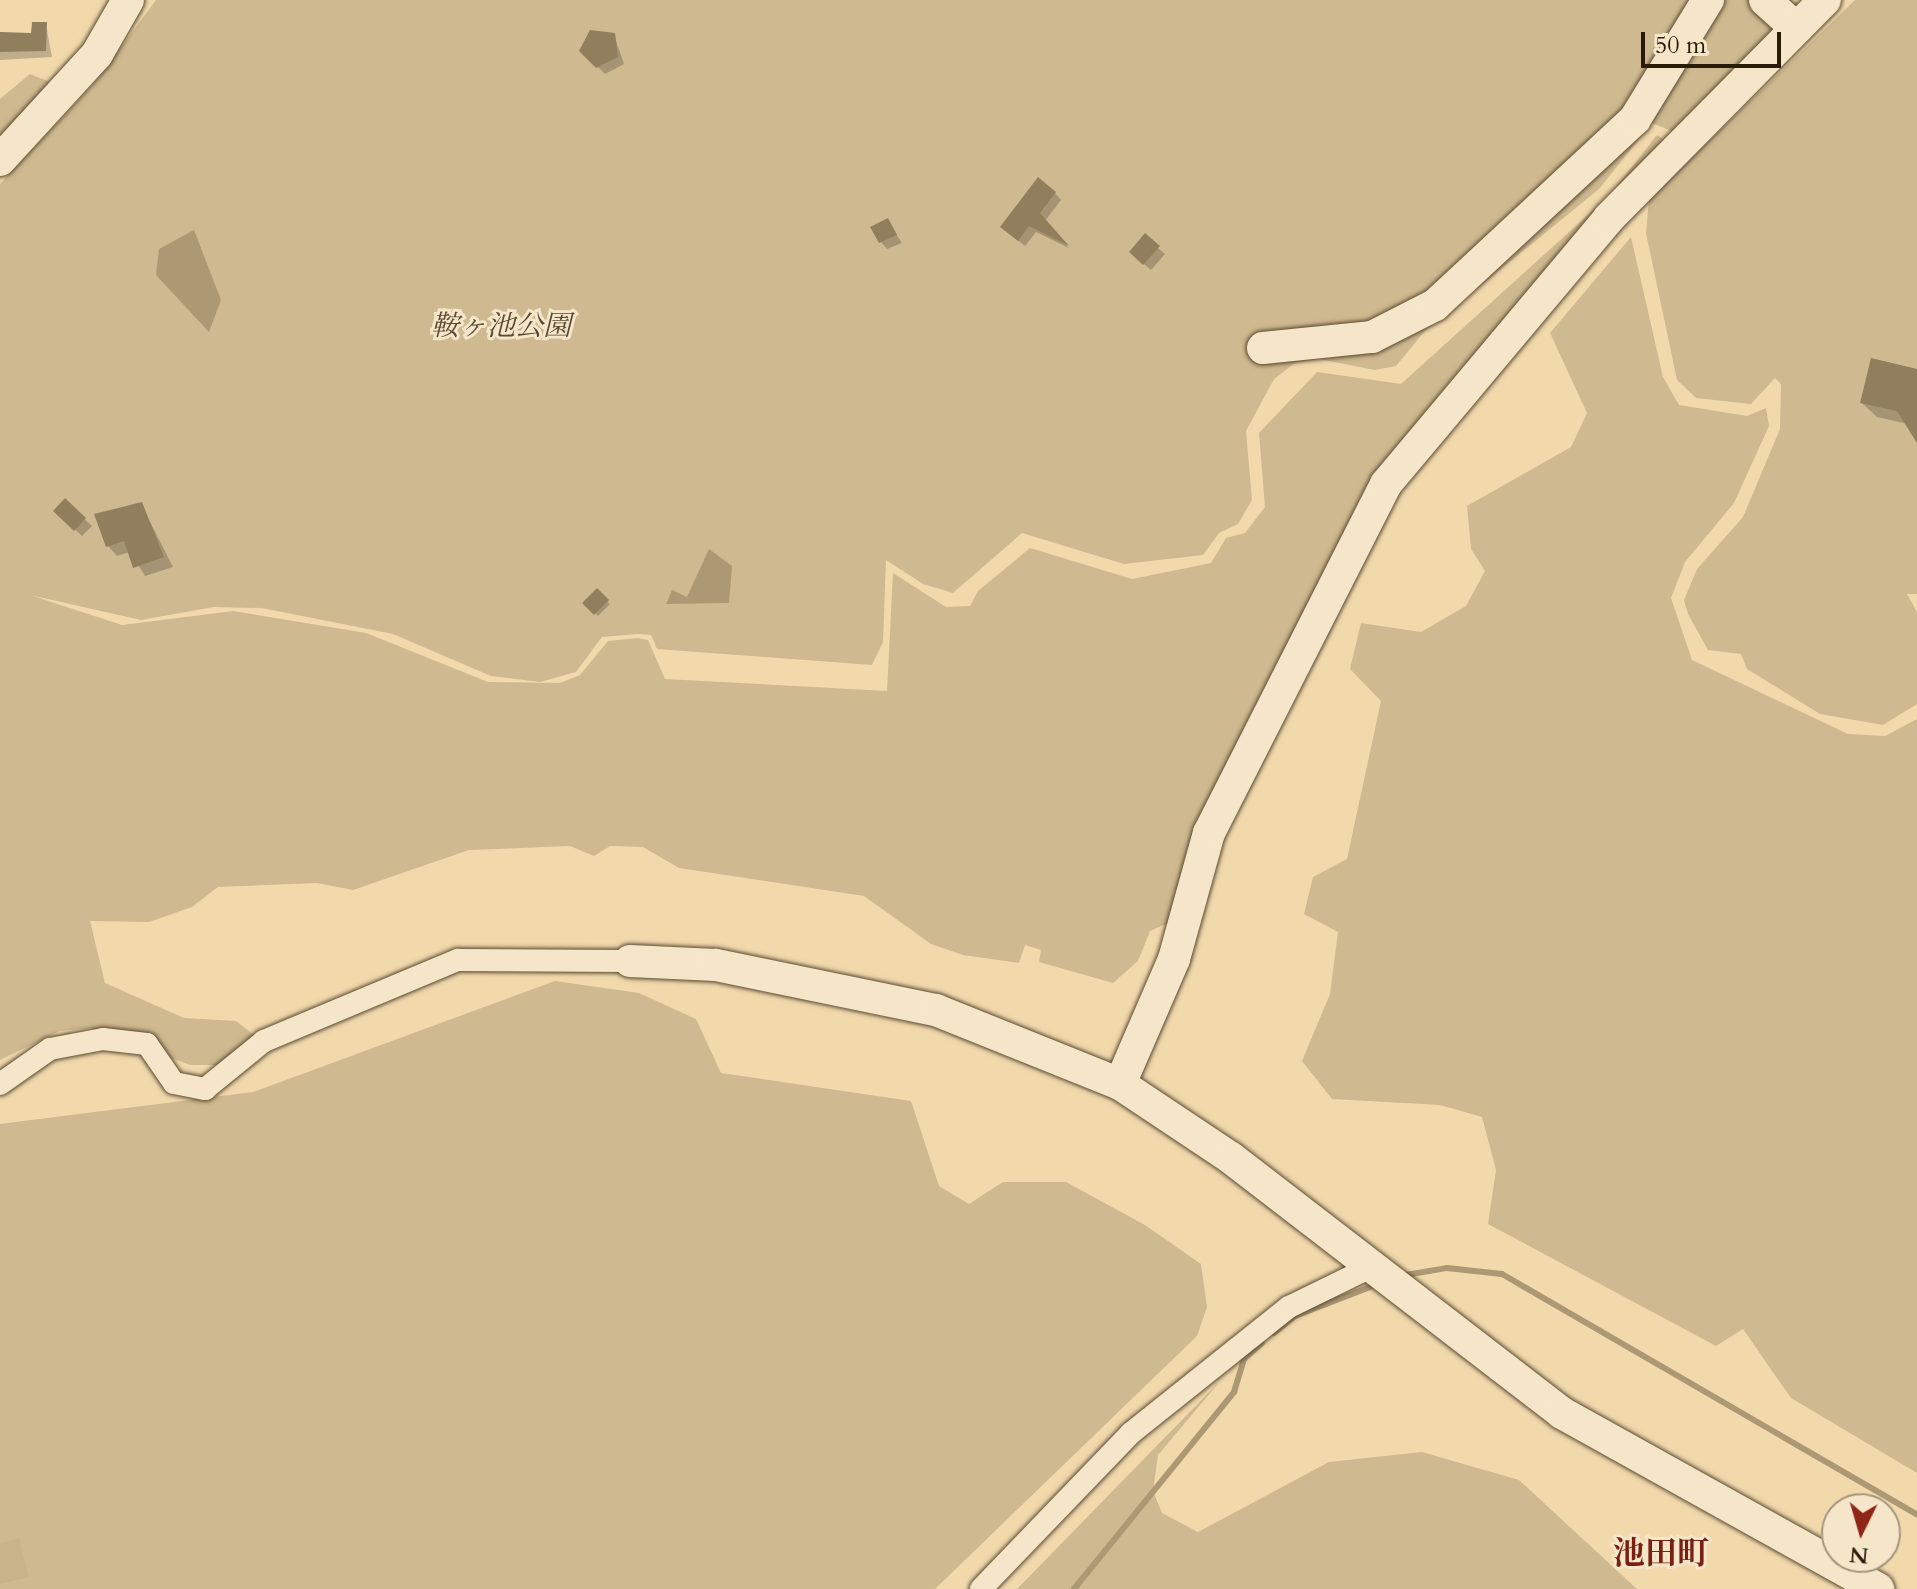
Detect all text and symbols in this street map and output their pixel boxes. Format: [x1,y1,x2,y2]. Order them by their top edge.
scale bar [1645,16,1785,66]
text: 50 m [1655,29,1706,62]
park label: 鞍ヶ池公園 [431,309,571,343]
north arrow [1821,1493,1901,1573]
district label: 池田町 [1613,1535,1709,1573]
text: N [1848,1539,1870,1571]

